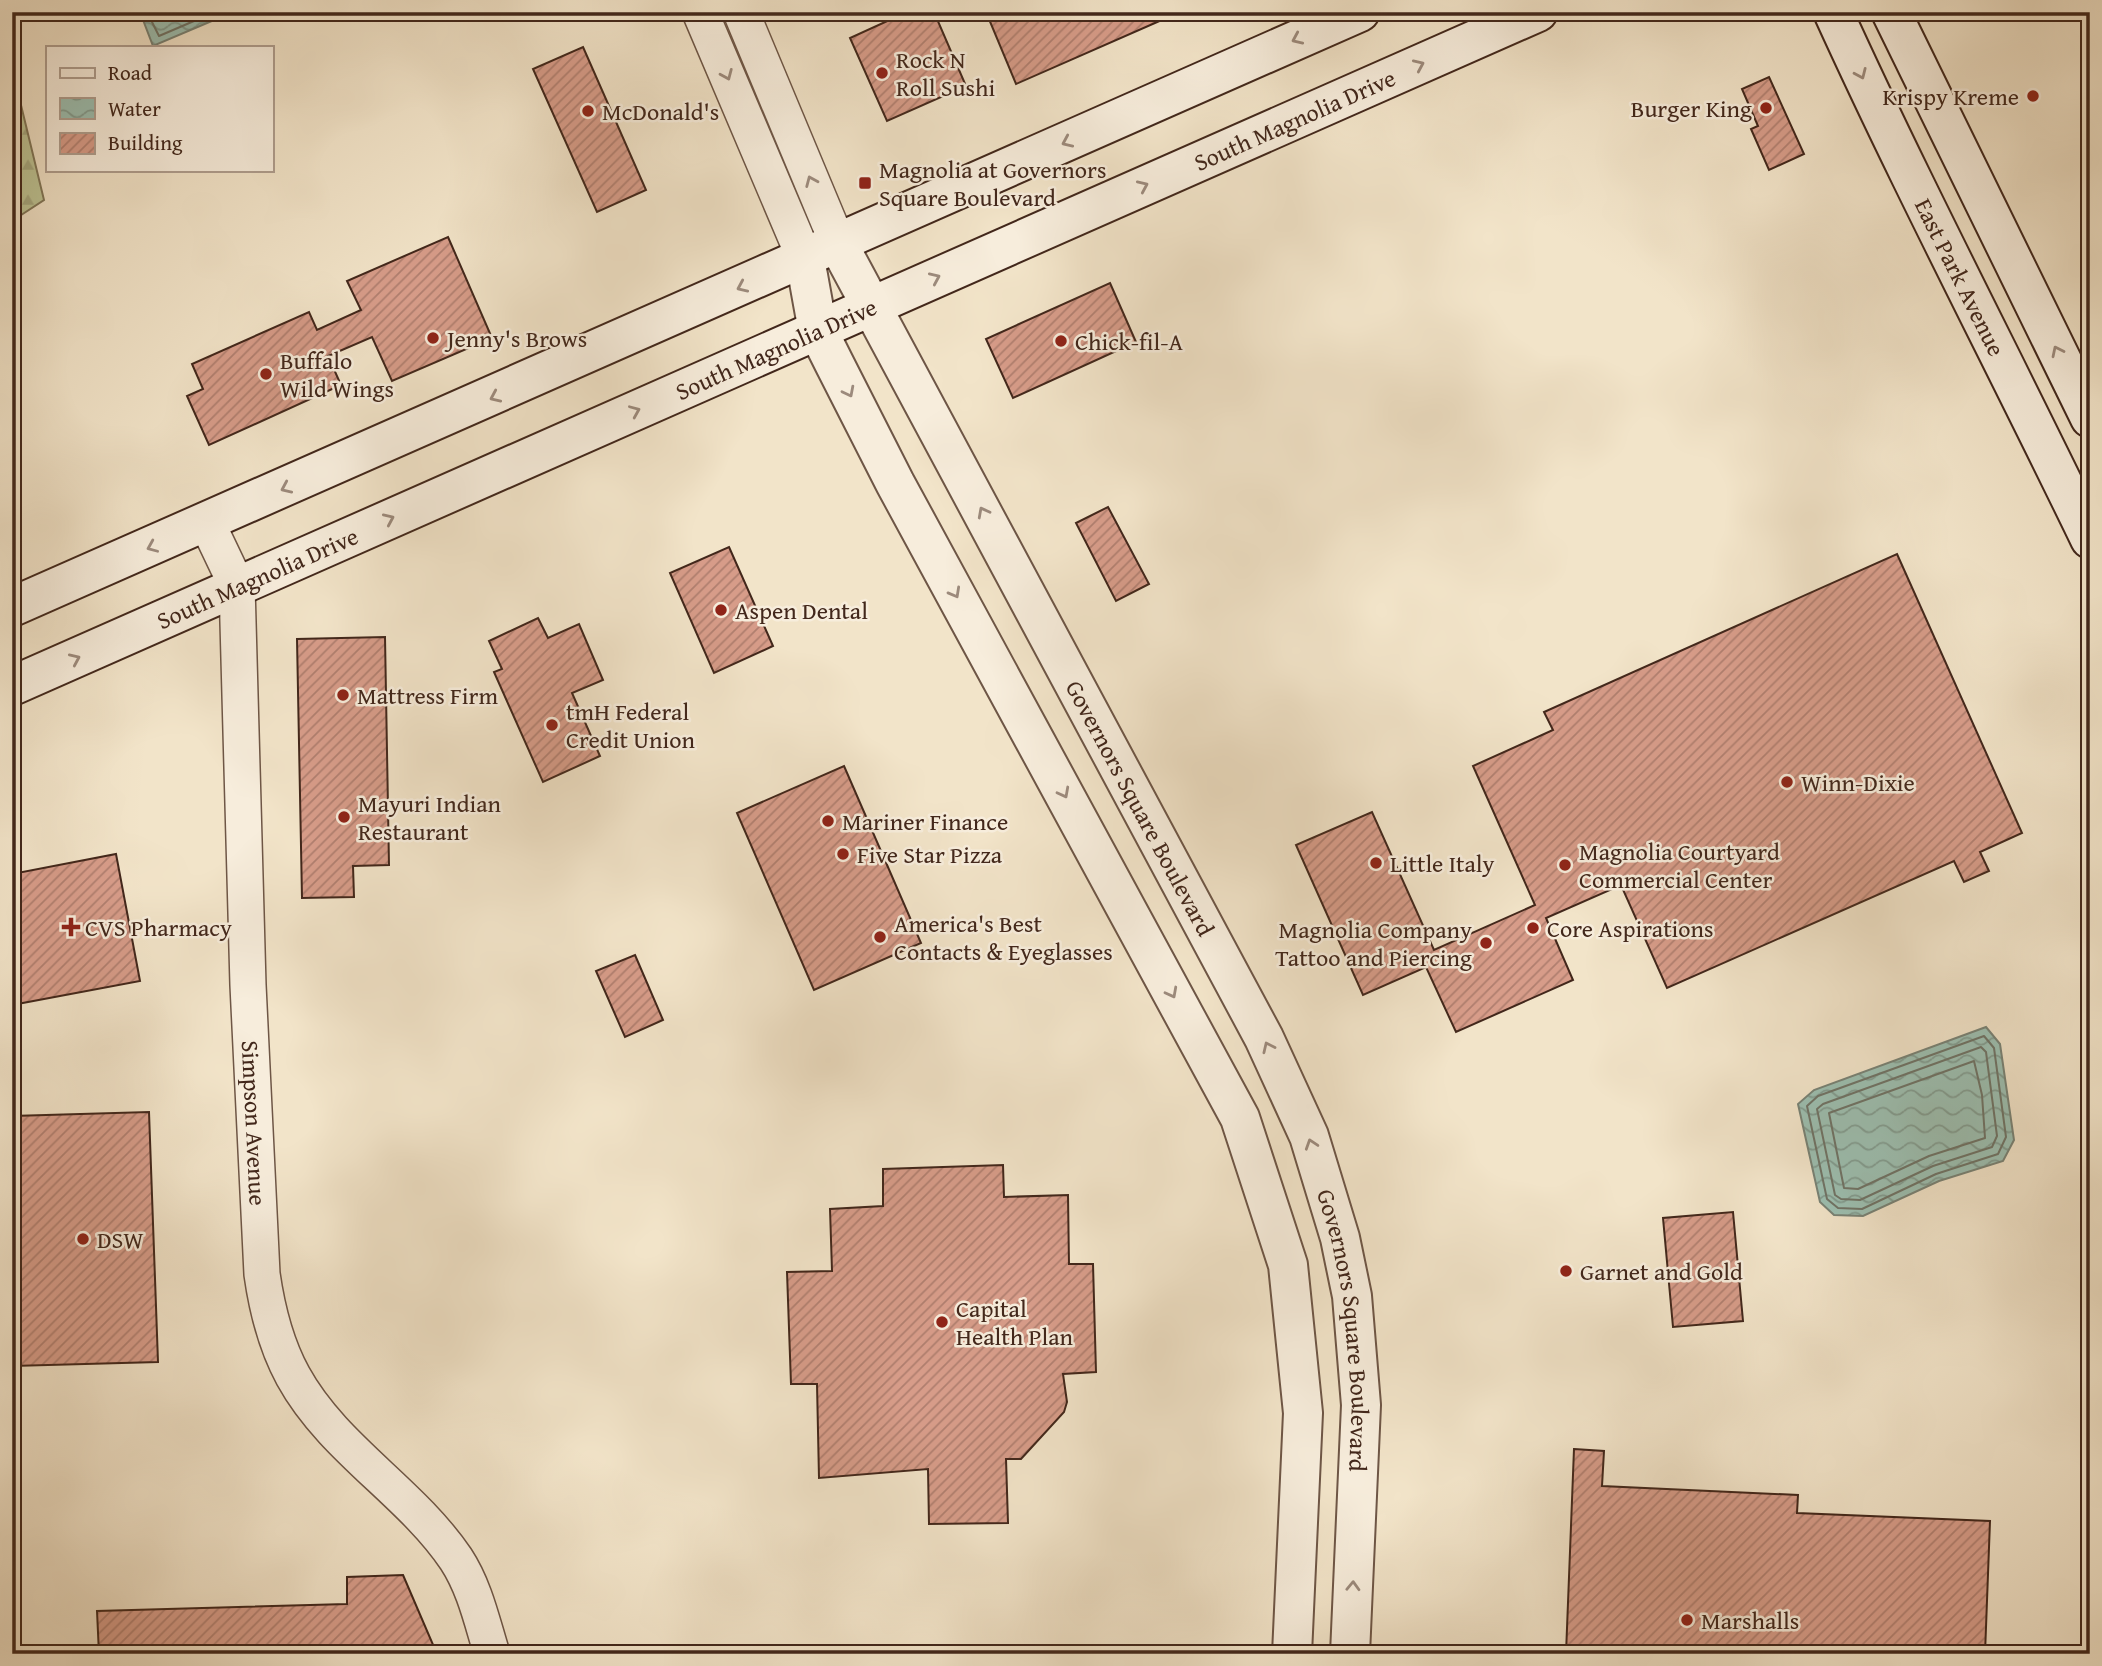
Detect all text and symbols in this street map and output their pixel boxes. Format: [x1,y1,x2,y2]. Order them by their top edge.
one-way arrow [1292,31,1305,45]
place label: Rock N Roll Sushi [896,42,996,105]
legend [46,46,273,172]
text: Road [108,57,153,88]
one-way arrow [1412,59,1424,73]
street label: South Magnolia Drive [1188,60,1401,179]
marker: Rock N Roll Sushi [874,65,890,81]
one-way arrow [1853,67,1867,80]
one-way arrow [719,68,733,80]
place label: Krispy Kreme [1883,79,2019,114]
marker: Krispy Kreme [2025,88,2041,104]
place label: Burger King [1631,91,1752,126]
text: Water [108,93,161,124]
place label: McDonald's [602,94,719,129]
marker: Burger King [1758,100,1774,116]
marker: McDonald's [580,103,596,119]
text: Building [108,127,183,158]
one-way arrow [1062,134,1074,148]
place label: Magnolia at Governors Square Boulevard [879,152,1106,215]
marker: Magnolia at Governors Square Boulevard [857,175,873,191]
one-way arrow [805,176,819,188]
one-way arrow [1136,180,1149,194]
street label: East Park Avenue [1906,192,2014,362]
one-way arrow [928,272,940,286]
one-way arrow [737,279,750,293]
street label: South Magnolia Drive [670,289,882,408]
place label: Jenny's Brows [444,321,587,356]
place label: Chick-fil-A [1075,324,1183,359]
marker: Jenny's Brows [425,330,441,346]
marker: Chick-fil-A [1053,333,1069,349]
place label: Buffalo Wild Wings [280,343,394,406]
one-way arrow [2052,346,2066,358]
marker: Buffalo Wild Wings [258,366,274,382]
one-way arrow [840,385,854,397]
one-way arrow [489,389,502,403]
one-way arrow [628,405,640,419]
one-way arrow [281,480,294,494]
one-way arrow [978,507,991,519]
one-way arrow [382,513,394,527]
street label: South Magnolia Drive [151,518,363,638]
one-way arrow [147,539,159,553]
one-way arrow [947,585,961,598]
place label: Aspen Dental [735,593,868,628]
marker: Aspen Dental [713,602,729,618]
one-way arrow [67,653,80,667]
street label: Governors Square Boulevard [1058,674,1224,942]
place label: Mattress Firm [357,678,498,713]
marker: Mattress Firm [335,687,351,703]
place label: tmH Federal Credit Union [566,694,695,757]
marker: tmH Federal Credit Union [544,717,560,733]
place label: Winn-Dixie [1801,765,1915,800]
marker: Winn-Dixie [1779,774,1795,790]
one-way arrow [1056,785,1069,798]
place label: Mayuri Indian Restaurant [358,786,502,849]
place label: Mariner Finance [842,804,1008,839]
marker: Mayuri Indian Restaurant [336,809,352,825]
marker: Mariner Finance [820,813,836,829]
place label: Magnolia Courtyard Commercial Center [1579,834,1780,897]
place label: Five Star Pizza [857,837,1003,872]
marker: Five Star Pizza [835,846,851,862]
place label: Little Italy [1390,846,1495,881]
marker: Little Italy [1368,855,1384,871]
marker: Magnolia Courtyard Commercial Center [1557,857,1573,873]
place label: America's Best Contacts & Eyeglasses [894,906,1113,969]
place label: CVS Pharmacy [85,910,232,945]
place label: Core Aspirations [1547,911,1714,946]
place label: Magnolia Company Tattoo and Piercing [1275,912,1472,975]
marker: CVS Pharmacy [63,919,79,935]
marker: Core Aspirations [1525,920,1541,936]
marker: America's Best Contacts & Eyeglasses [872,929,888,945]
marker: Magnolia Company Tattoo and Piercing [1478,935,1494,951]
one-way arrow [1164,985,1178,998]
street label: Simpson Avenue [233,1039,276,1206]
one-way arrow [1262,1042,1276,1054]
one-way arrow [1304,1138,1319,1150]
street label: Governors Square Boulevard [1309,1185,1379,1473]
place label: DSW [97,1222,144,1257]
marker: DSW [75,1231,91,1247]
place label: Garnet and Gold [1580,1254,1743,1289]
marker: Garnet and Gold [1558,1263,1574,1279]
place label: Capital Health Plan [956,1291,1073,1354]
marker: Capital Health Plan [934,1314,950,1330]
one-way arrow [1345,1580,1360,1591]
place label: Marshalls [1701,1603,1799,1638]
marker: Marshalls [1679,1612,1695,1628]

